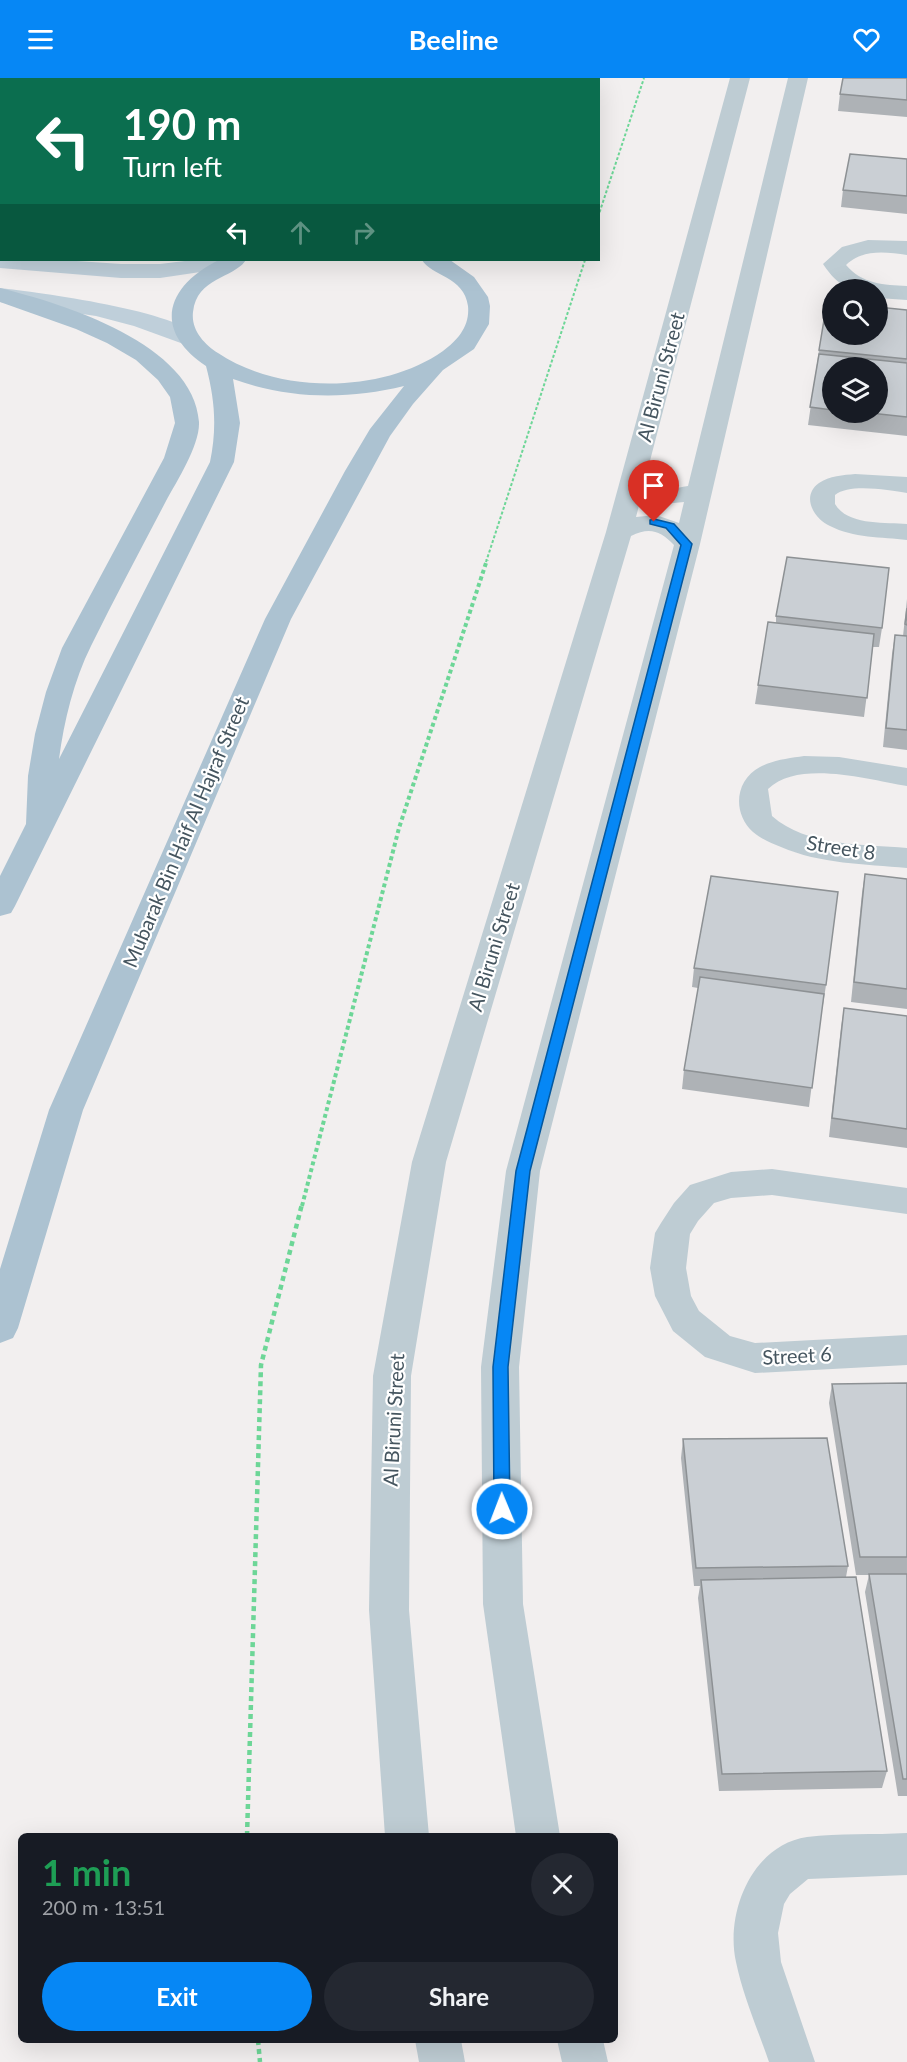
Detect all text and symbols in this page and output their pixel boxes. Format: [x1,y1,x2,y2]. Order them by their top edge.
icon: menu [24,23,57,56]
text: Beeline [409,23,498,56]
icon: heart [850,23,883,56]
text: 190 m [123,99,241,149]
icon: left [24,102,102,180]
text: Turn left [123,150,222,183]
icon: left [221,216,254,249]
icon: ahead [284,216,317,249]
icon: right [347,216,380,249]
map controls [822,279,888,423]
button: search [822,279,888,345]
street label: Al Biruni Street [631,309,689,444]
button: layers [822,357,888,423]
pin [628,460,679,522]
icon: arrive [637,469,670,502]
street label: Mubarak Bin Haif Al Hajraf Street [117,693,253,971]
street label: Street 8 [805,830,877,864]
street label: Al Biruni Street [462,880,524,1014]
street label: Street 6 [762,1341,832,1369]
street label: Al Biruni Street [378,1353,408,1487]
position arrow [470,1477,534,1541]
text: 1 min [42,1850,131,1894]
button: close [531,1853,594,1916]
text: 200 m · 13:51 [42,1895,165,1919]
button: Exit [42,1962,312,2031]
button: Share [324,1962,594,2031]

